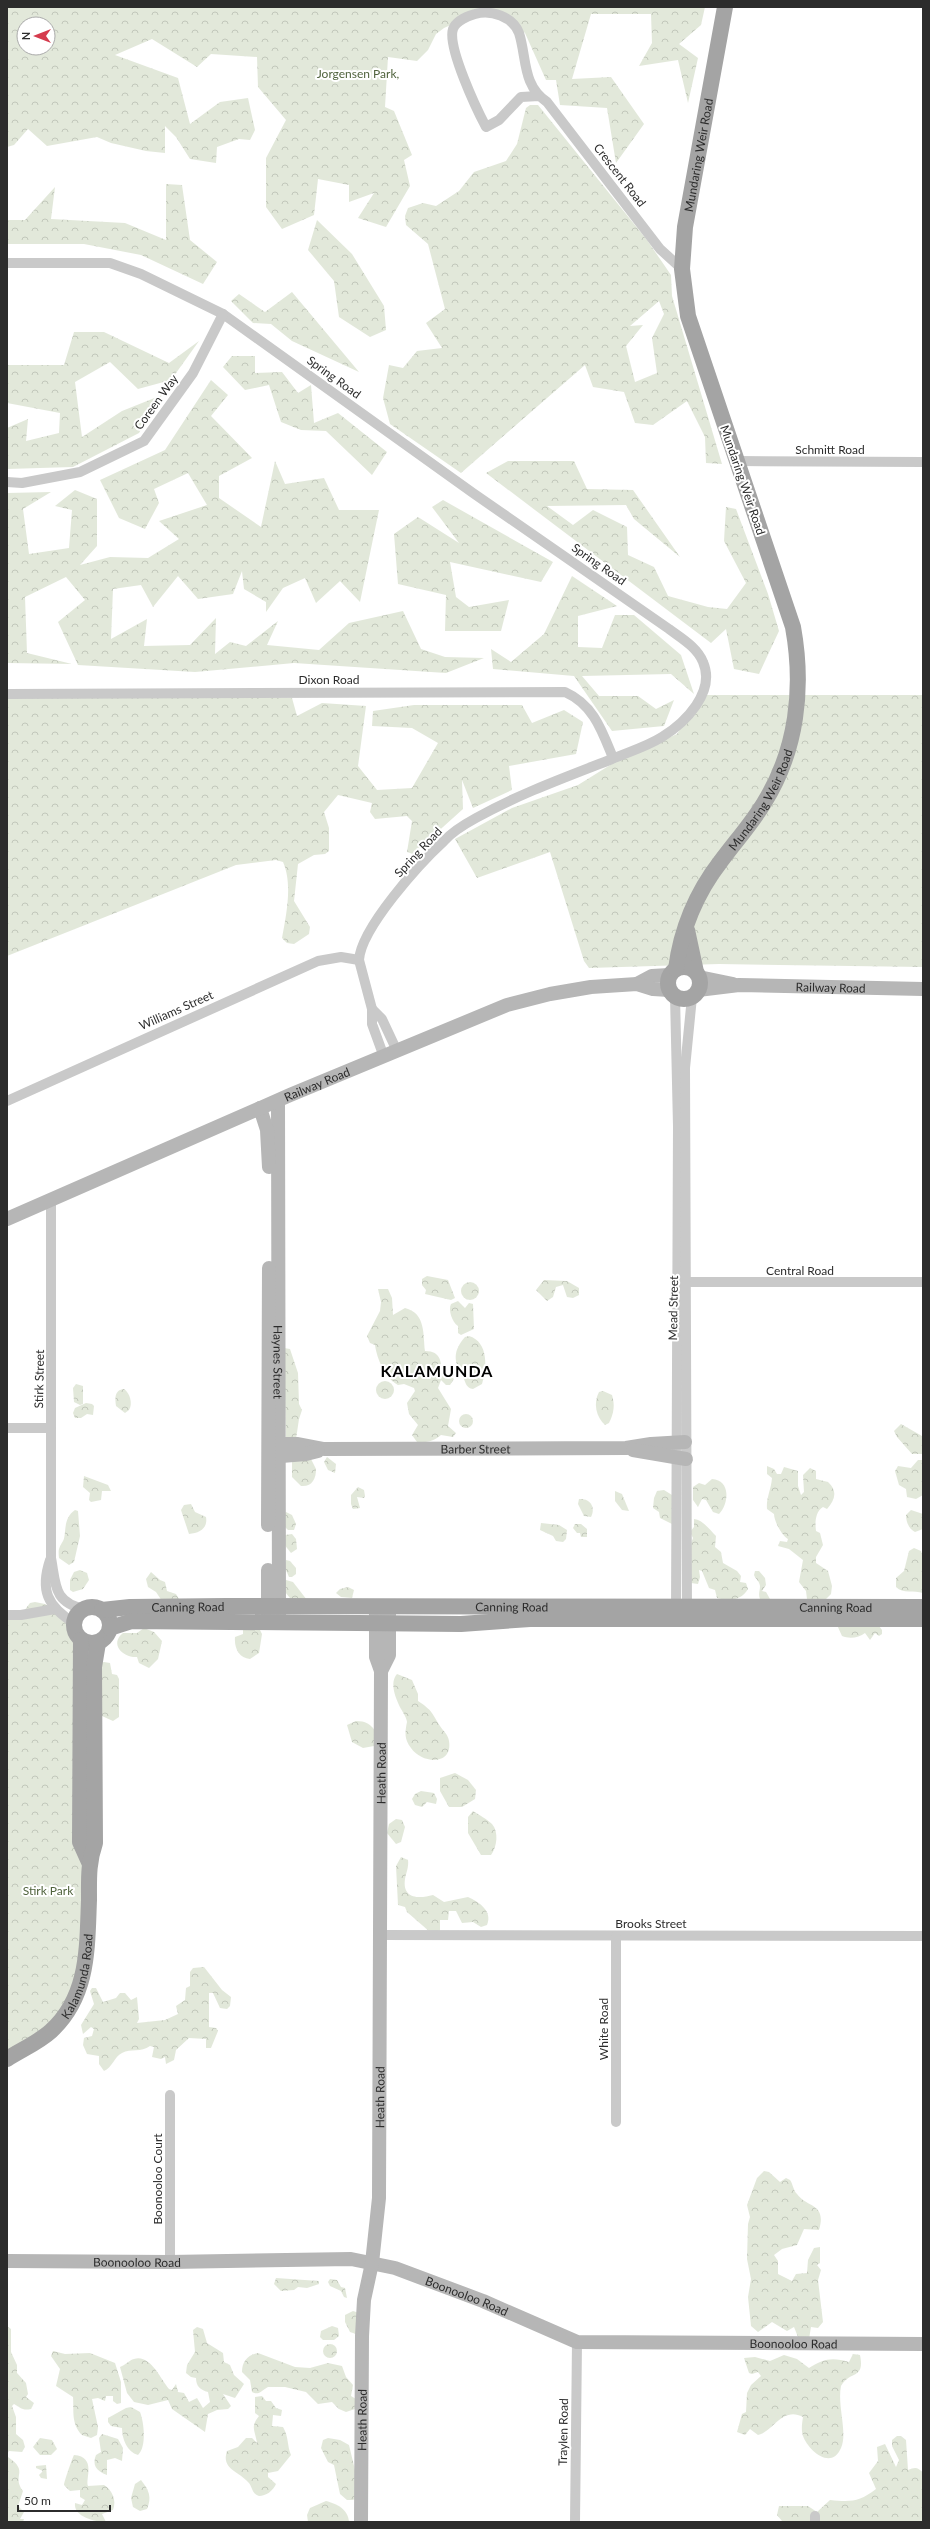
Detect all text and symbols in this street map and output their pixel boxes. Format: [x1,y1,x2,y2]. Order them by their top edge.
north arrow [16,16,56,56]
text: N [19,32,32,40]
park label: Jorgensen Park, [317,66,400,81]
street label: Mundaring Weir Road [680,97,716,213]
street label: Crescent Road [591,140,649,210]
street label: Spring Road [304,352,364,402]
street label: Coreen Way [131,371,182,433]
street label: Mundaring Weir Road [717,423,769,537]
street label: Schmitt Road [795,442,865,457]
street label: Spring Road [569,540,629,588]
street label: Dixon Road [299,672,359,687]
street label: Mundaring Weir Road [725,747,795,853]
street label: Spring Road [391,824,445,880]
street label: Railway Road [796,979,866,995]
street label: Williams Street [137,987,216,1033]
street label: Railway Road [282,1064,352,1104]
street label: Central Road [766,1263,834,1278]
street label: Mead Street [665,1275,681,1340]
street label: Haynes Street [271,1325,286,1400]
street label: Stirk Street [31,1349,47,1409]
district label: KALAMUNDA [381,1361,493,1380]
street label: Barber Street [441,1441,511,1456]
street label: Canning Road [151,1599,224,1614]
street label: Canning Road [475,1599,548,1614]
street label: Canning Road [799,1599,872,1614]
street label: Heath Road [373,1742,388,1804]
park label: Stirk Park [23,1883,74,1898]
street label: Brooks Street [615,1916,687,1931]
street label: Kalamunda Road [57,1933,95,2022]
street label: White Road [596,1998,611,2060]
street label: Heath Road [372,2066,387,2128]
street label: Boonooloo Court [150,2133,165,2225]
street label: Boonooloo Road [93,2254,181,2270]
street label: Boonooloo Road [423,2273,511,2319]
street label: Boonooloo Road [750,2335,837,2351]
street label: Heath Road [354,2389,369,2451]
street label: Traylen Road [555,2398,571,2466]
scale bar [18,2487,110,2513]
text: 50 m [24,2493,51,2508]

